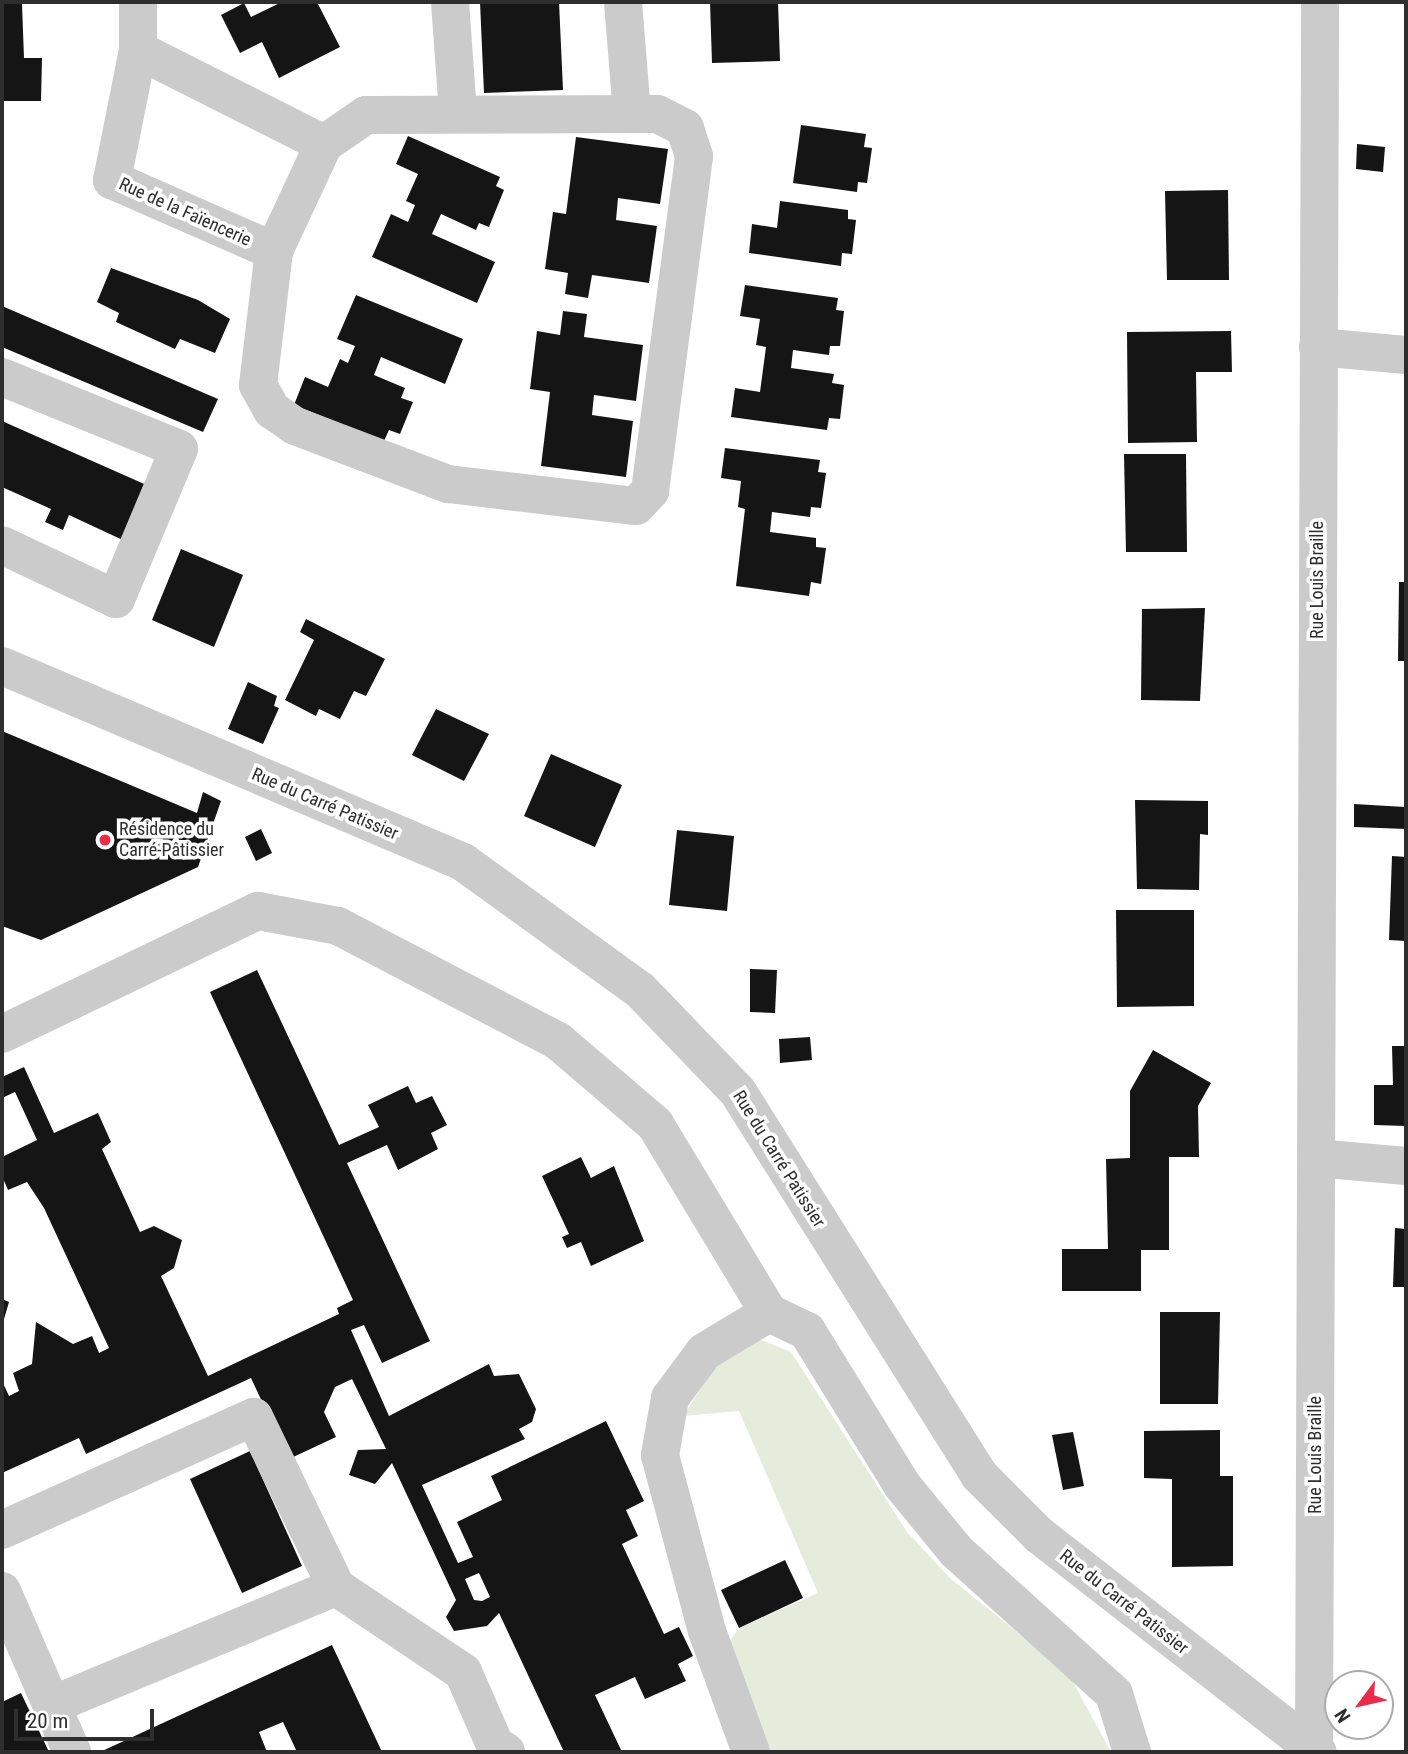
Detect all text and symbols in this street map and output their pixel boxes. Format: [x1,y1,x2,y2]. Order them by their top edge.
street label: Rue de la Faïencerie [116,173,254,251]
street label: Rue Louis Braille [1306,521,1328,639]
street label: Rue du Carré Patissier [248,763,402,845]
place label: Résidence du Carré-Pâtissier [119,819,224,862]
marker: Résidence du Carré-Pâtissier [97,832,113,848]
street label: Rue du Carré Patissier [728,1087,830,1231]
street label: Rue Louis Braille [1304,1396,1326,1514]
street label: Rue du Carré Patissier [1055,1545,1193,1659]
north arrow [1324,1670,1394,1740]
scale bar [18,1694,158,1738]
text: N [1330,1704,1355,1727]
text: 20 m [27,1709,68,1733]

